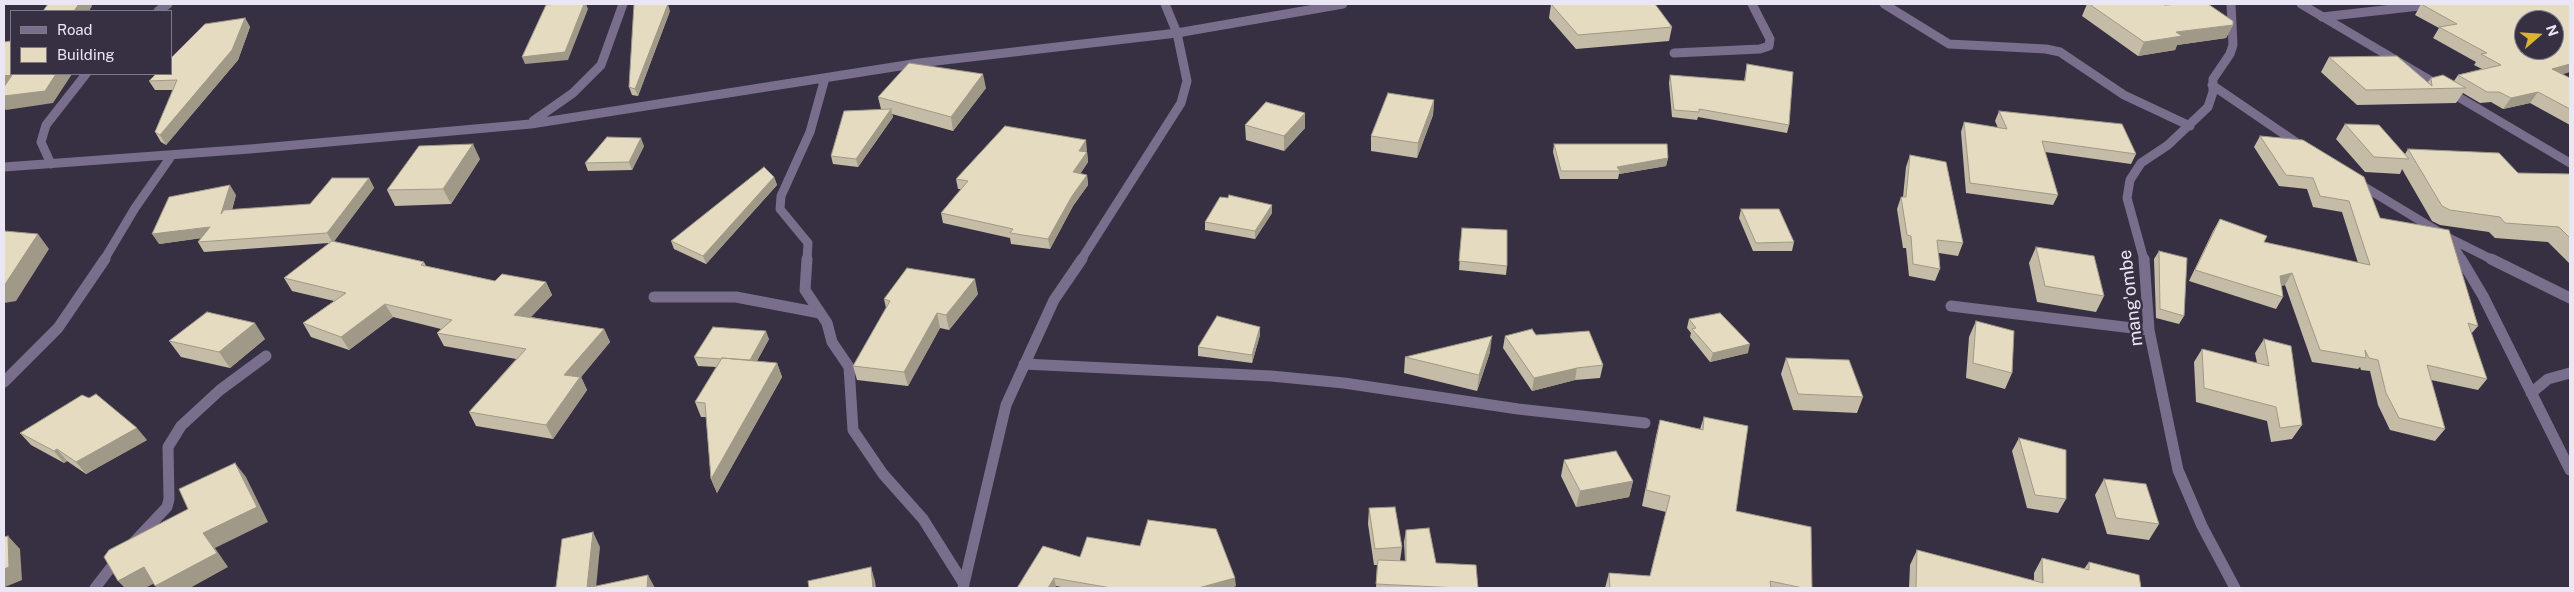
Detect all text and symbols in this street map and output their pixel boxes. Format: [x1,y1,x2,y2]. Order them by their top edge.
legend [10,10,172,75]
north arrow [2514,10,2564,60]
text: Road [57,21,93,38]
text: N [2543,23,2562,38]
text: Building [57,46,115,63]
street label: mang'ombe [2114,248,2148,348]

